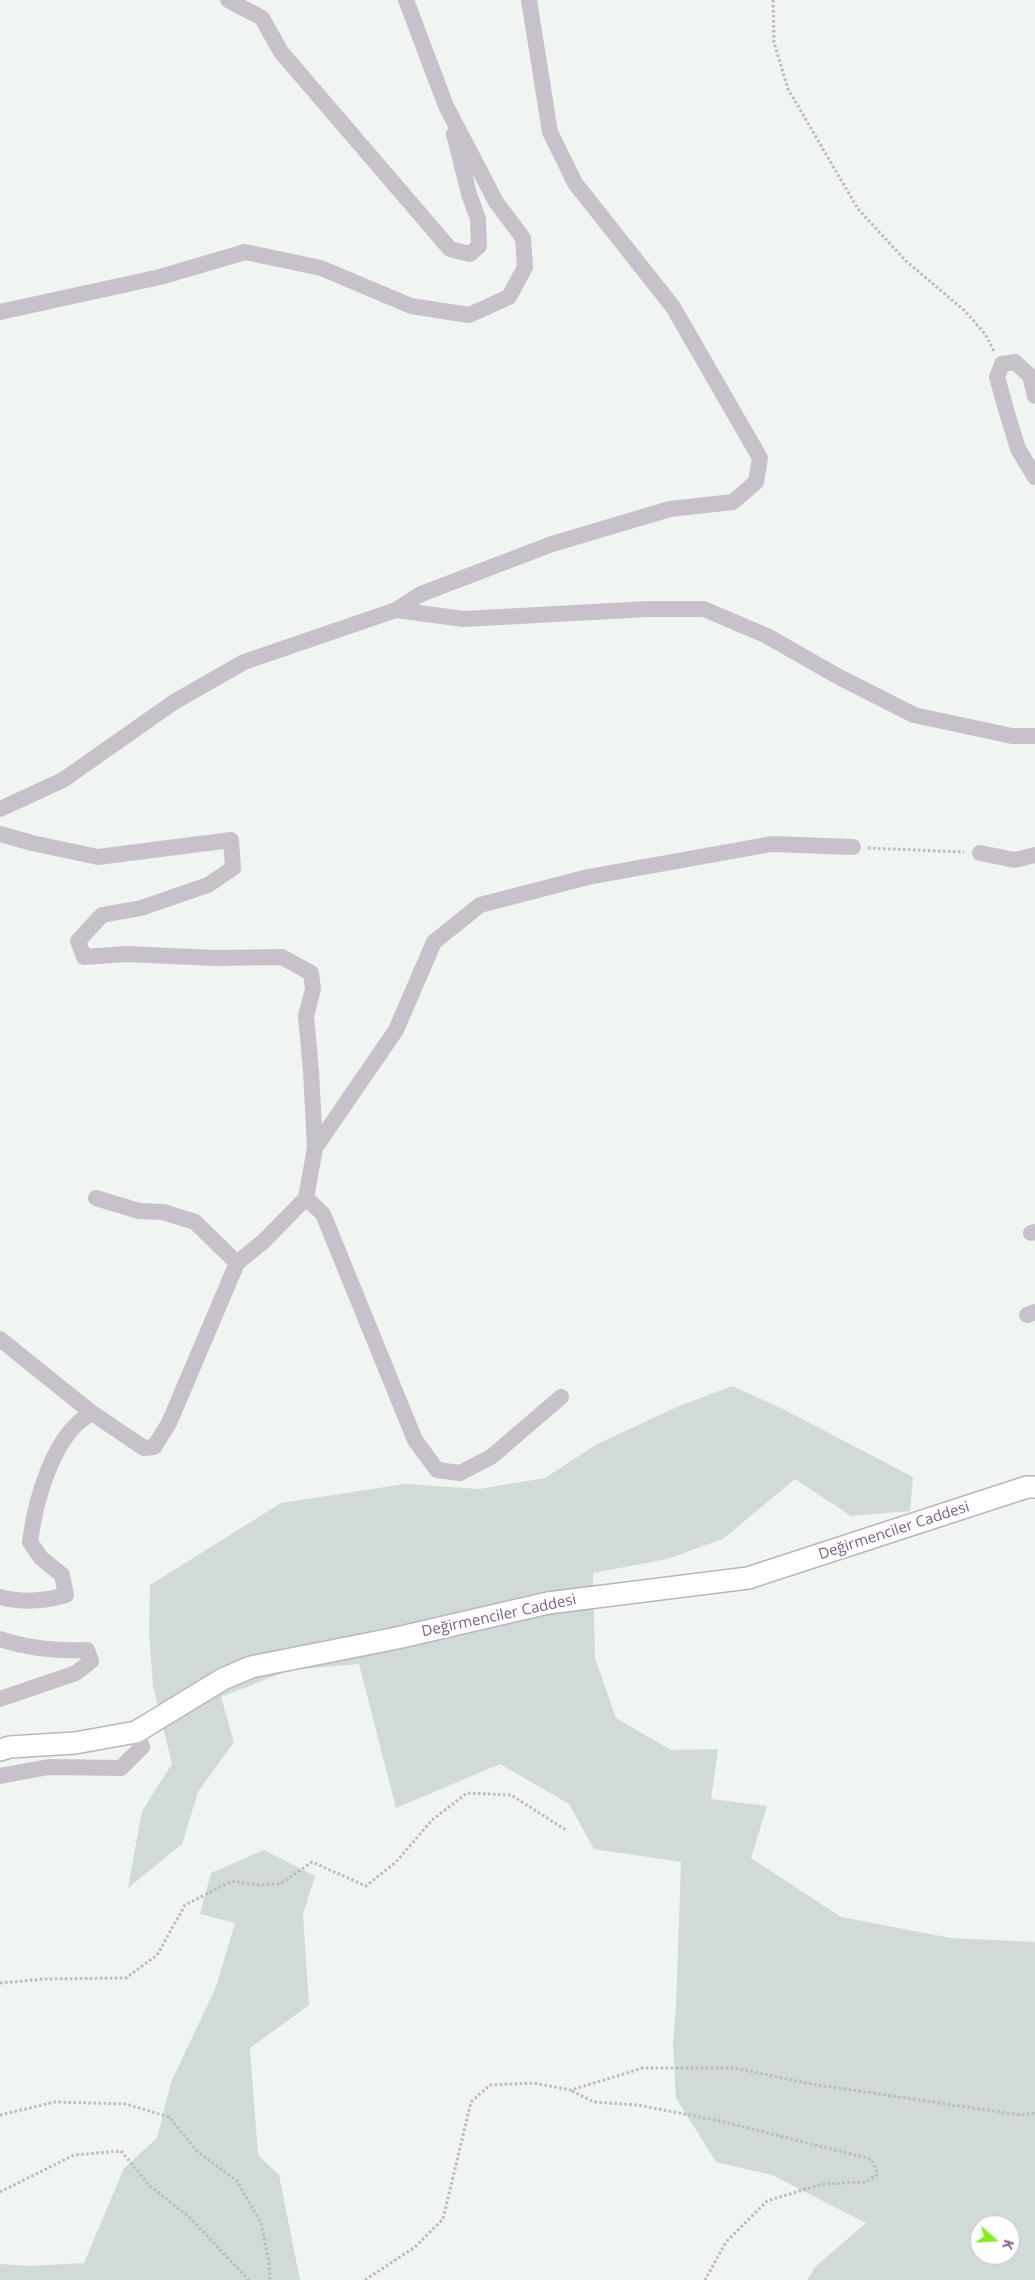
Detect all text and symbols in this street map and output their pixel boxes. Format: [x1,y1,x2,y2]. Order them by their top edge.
street label: Değirmenciler Caddesi [816,1498,972,1564]
street label: Değirmenciler Caddesi [420,1591,578,1641]
north arrow [970,2215,1020,2265]
text: K [998,2237,1019,2252]

